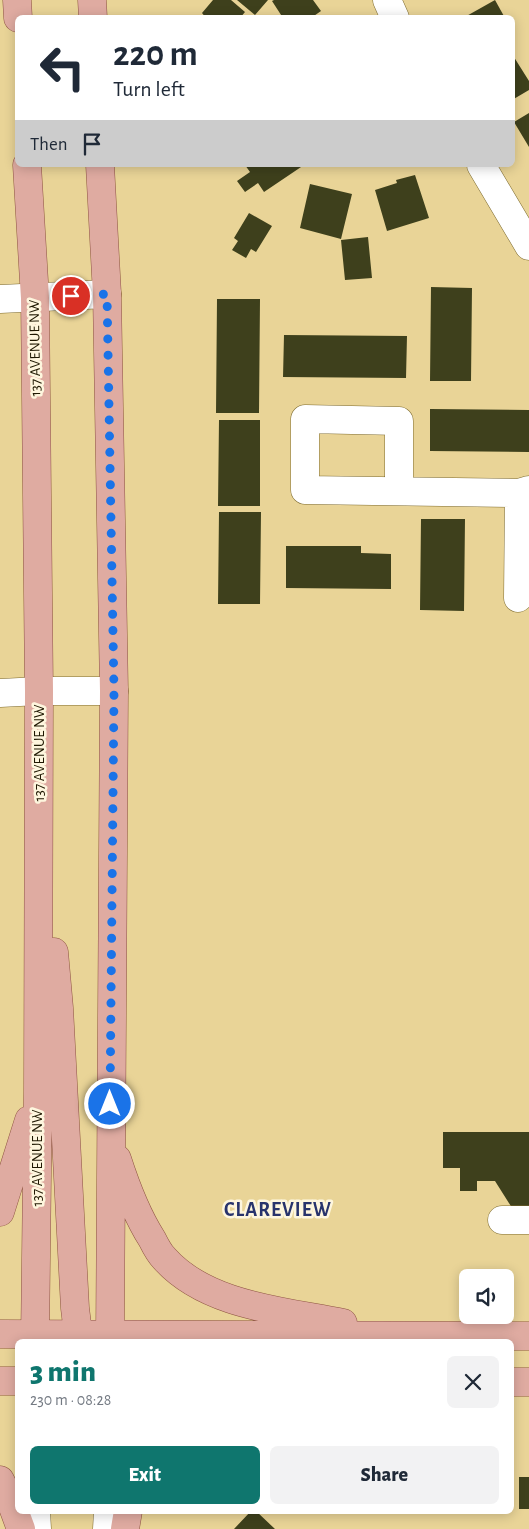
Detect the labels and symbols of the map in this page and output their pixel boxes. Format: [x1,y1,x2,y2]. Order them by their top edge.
pin [50,275,92,317]
street label: 137 AVENUE NW [27,299,43,397]
street label: 137 AVENUE NW [32,704,47,801]
position arrow [83,1077,135,1129]
street label: 137 AVENUE NW [30,1109,45,1206]
district label: CLAREVIEW [224,1200,332,1220]

